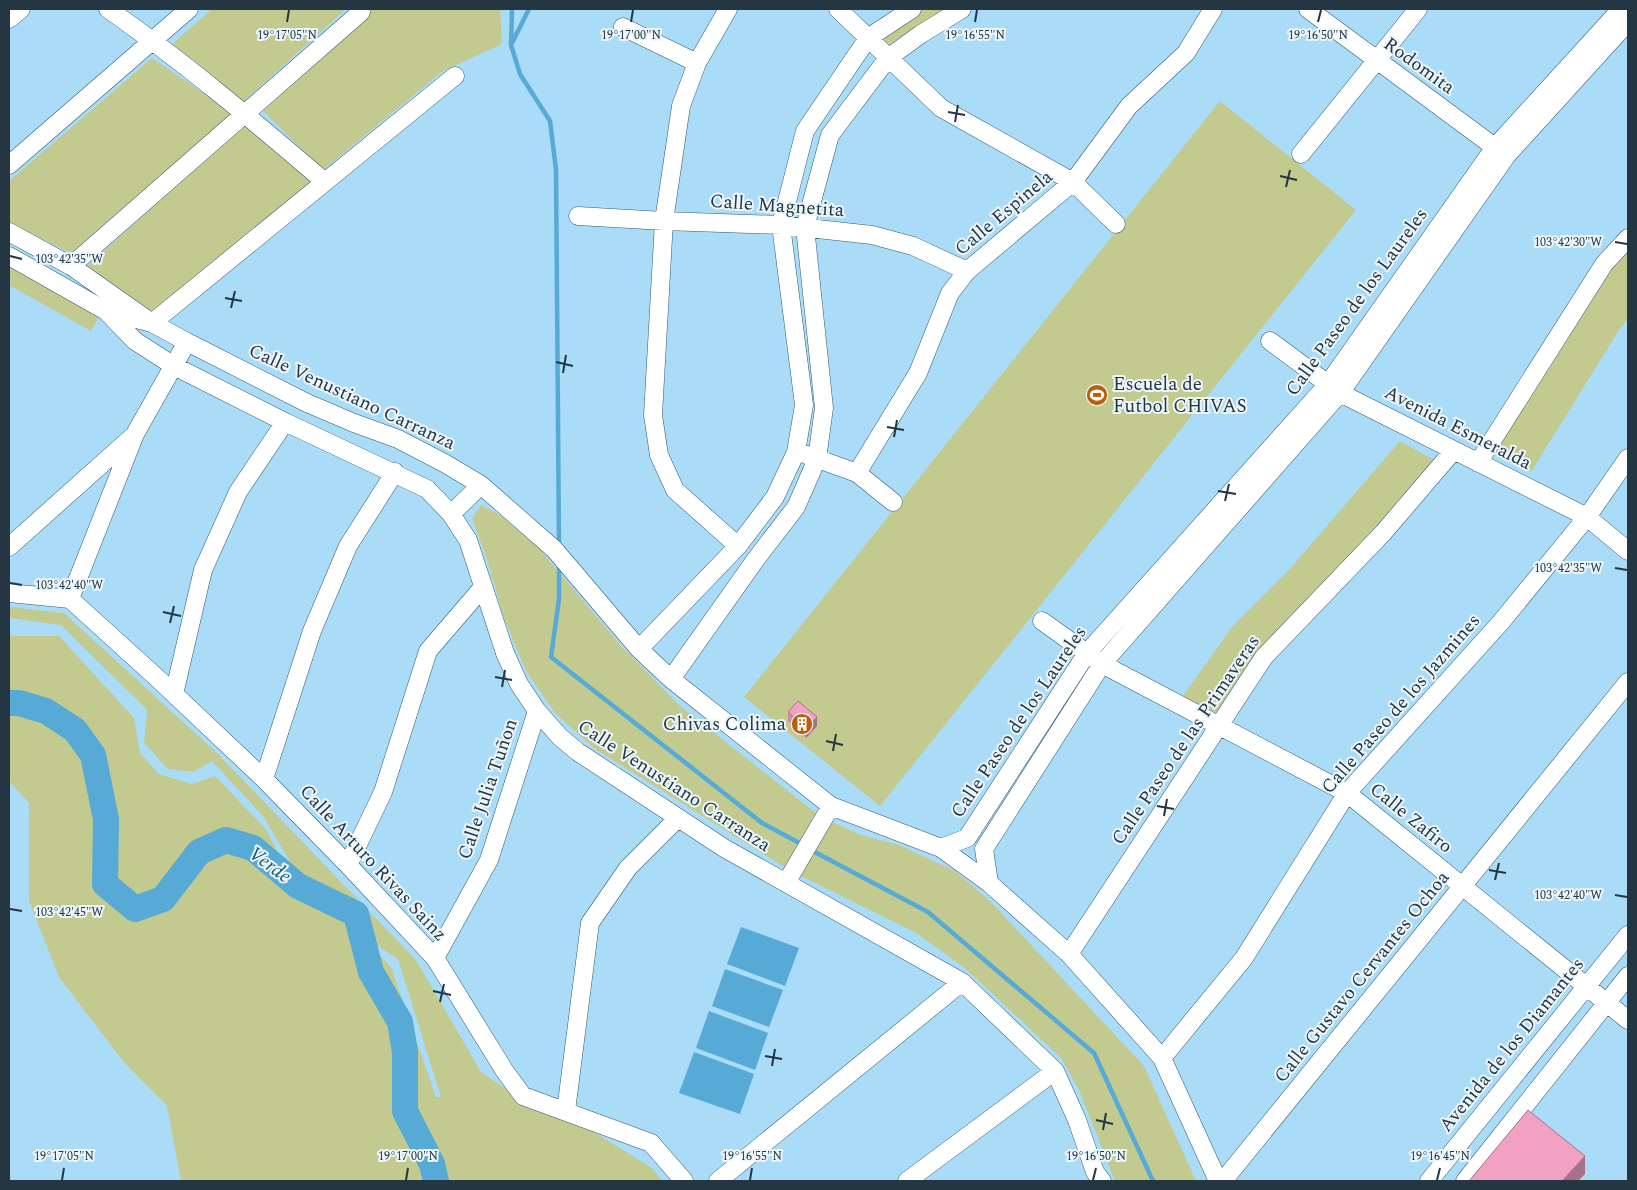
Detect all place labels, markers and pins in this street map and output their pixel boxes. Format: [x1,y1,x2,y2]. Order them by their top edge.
place label: Escuela de Futbol CHIVAS [1113,370,1247,421]
sports icon: Escuela de Futbol CHIVAS [1085,383,1109,407]
place label: Chivas Colima [663,710,787,739]
building icon: Chivas Colima [790,712,814,736]

